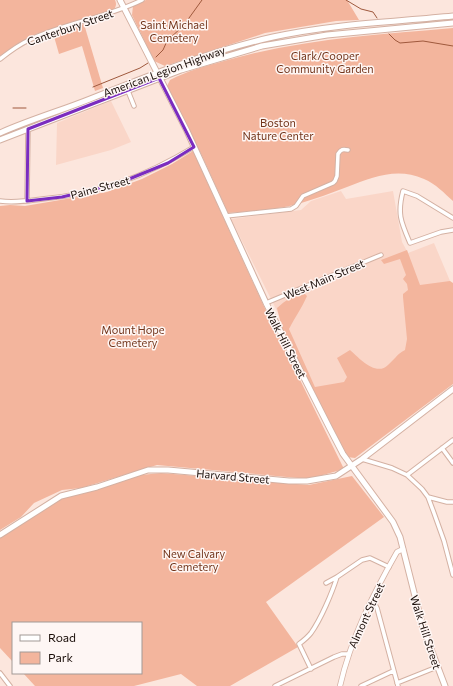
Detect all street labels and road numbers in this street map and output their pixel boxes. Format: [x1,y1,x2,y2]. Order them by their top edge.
street label: Canterbury Street [25,6,115,48]
street label: American Legion Highway [101,43,227,99]
street label: Paine Street [69,173,132,201]
street label: West Main Street [282,256,367,302]
street label: Walk Hill Street [263,306,310,381]
street label: Harvard Street [196,466,271,486]
street label: Almont Street [345,580,387,650]
street label: Walk Hill Street [408,593,444,671]

